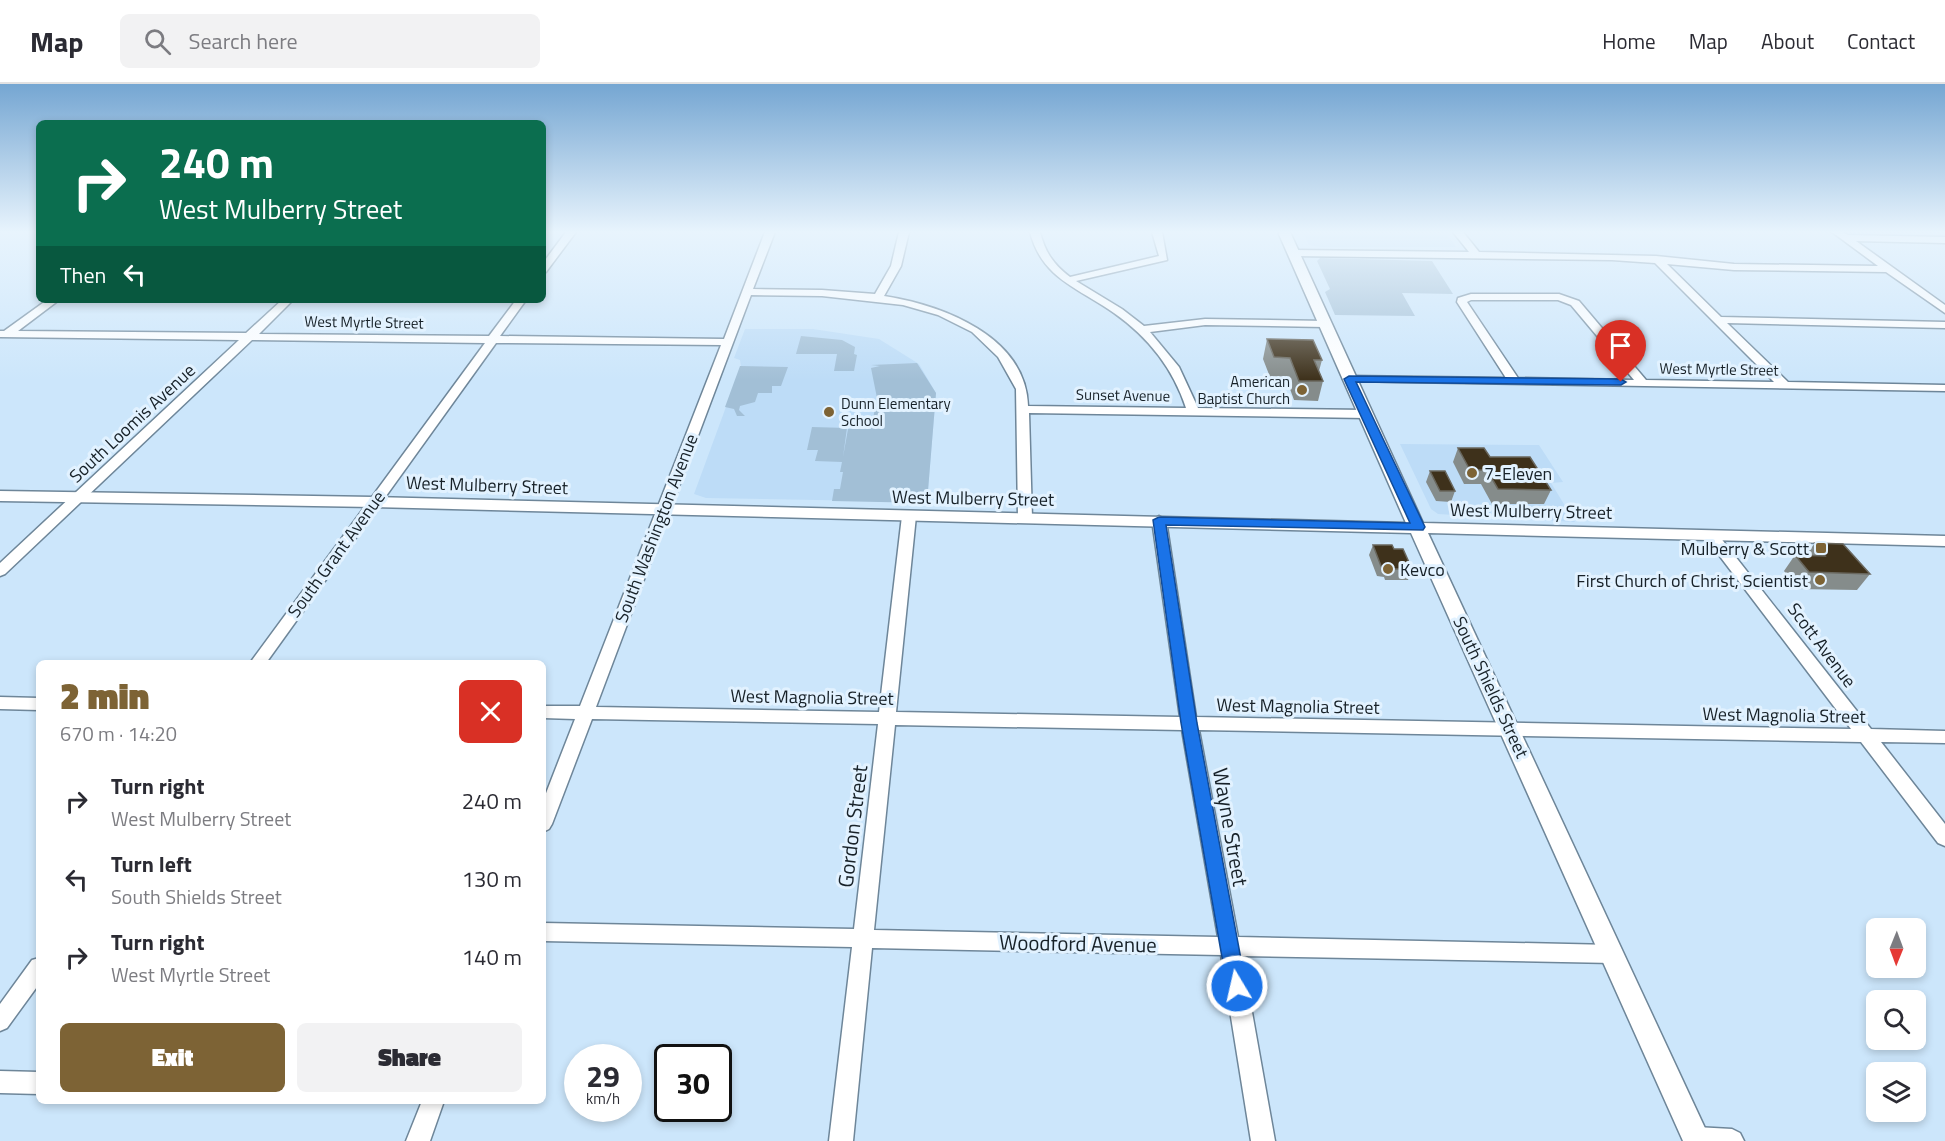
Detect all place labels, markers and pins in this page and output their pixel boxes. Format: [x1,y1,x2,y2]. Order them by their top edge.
pin [1595,320,1646,382]
place label: American Baptist Church [1197,370,1290,410]
marker: American Baptist Church [1295,383,1309,397]
place label: Dunn Elementary School [841,392,951,432]
marker: Dunn Elementary School [822,405,836,419]
place label: 7-Eleven [1484,460,1552,487]
marker: 7-Eleven [1465,466,1479,480]
place label: Mulberry & Scott [1681,535,1810,562]
marker: Mulberry & Scott [1814,541,1828,555]
place label: Kevco [1400,556,1445,583]
marker: Kevco [1381,562,1395,576]
place label: First Church of Christ, Scientist [1576,567,1809,594]
marker: First Church of Christ, Scientist [1813,573,1827,587]

